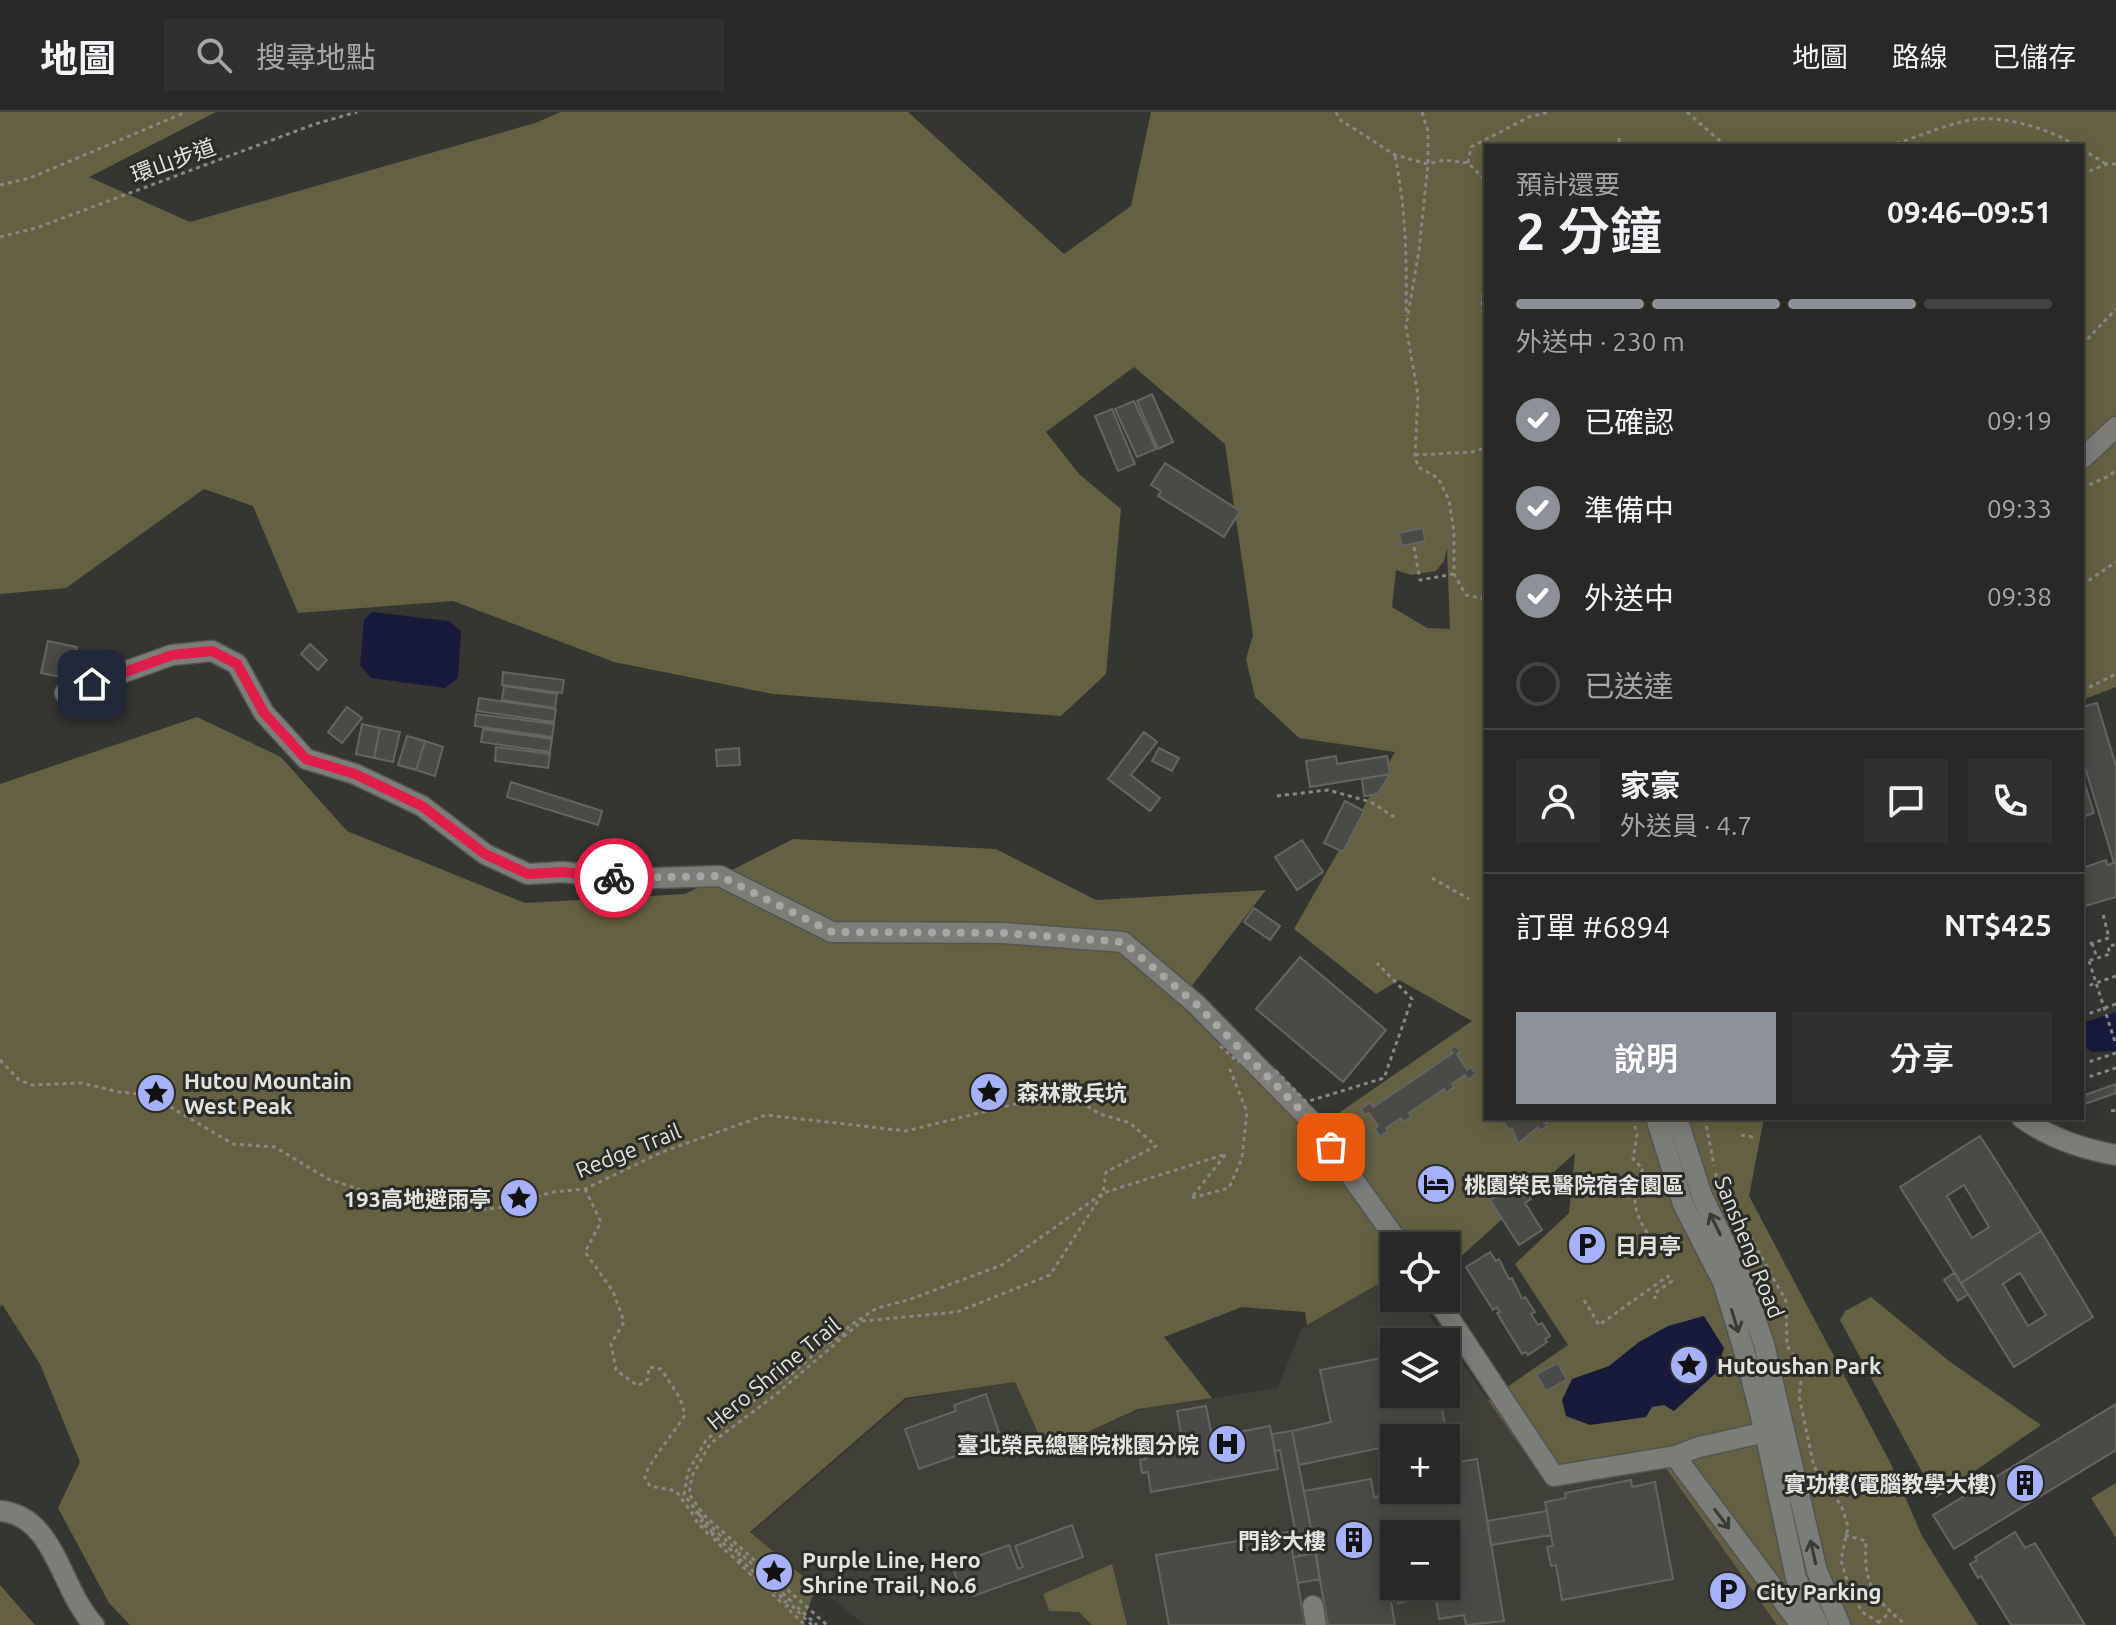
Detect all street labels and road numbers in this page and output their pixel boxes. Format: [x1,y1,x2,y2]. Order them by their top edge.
street label: 環山步道 [127,133,219,187]
street label: Redge Trail [572,1118,684,1182]
street label: Sansheng Road [1710,1172,1790,1322]
street label: Hero Shrine Trail [702,1312,845,1434]

